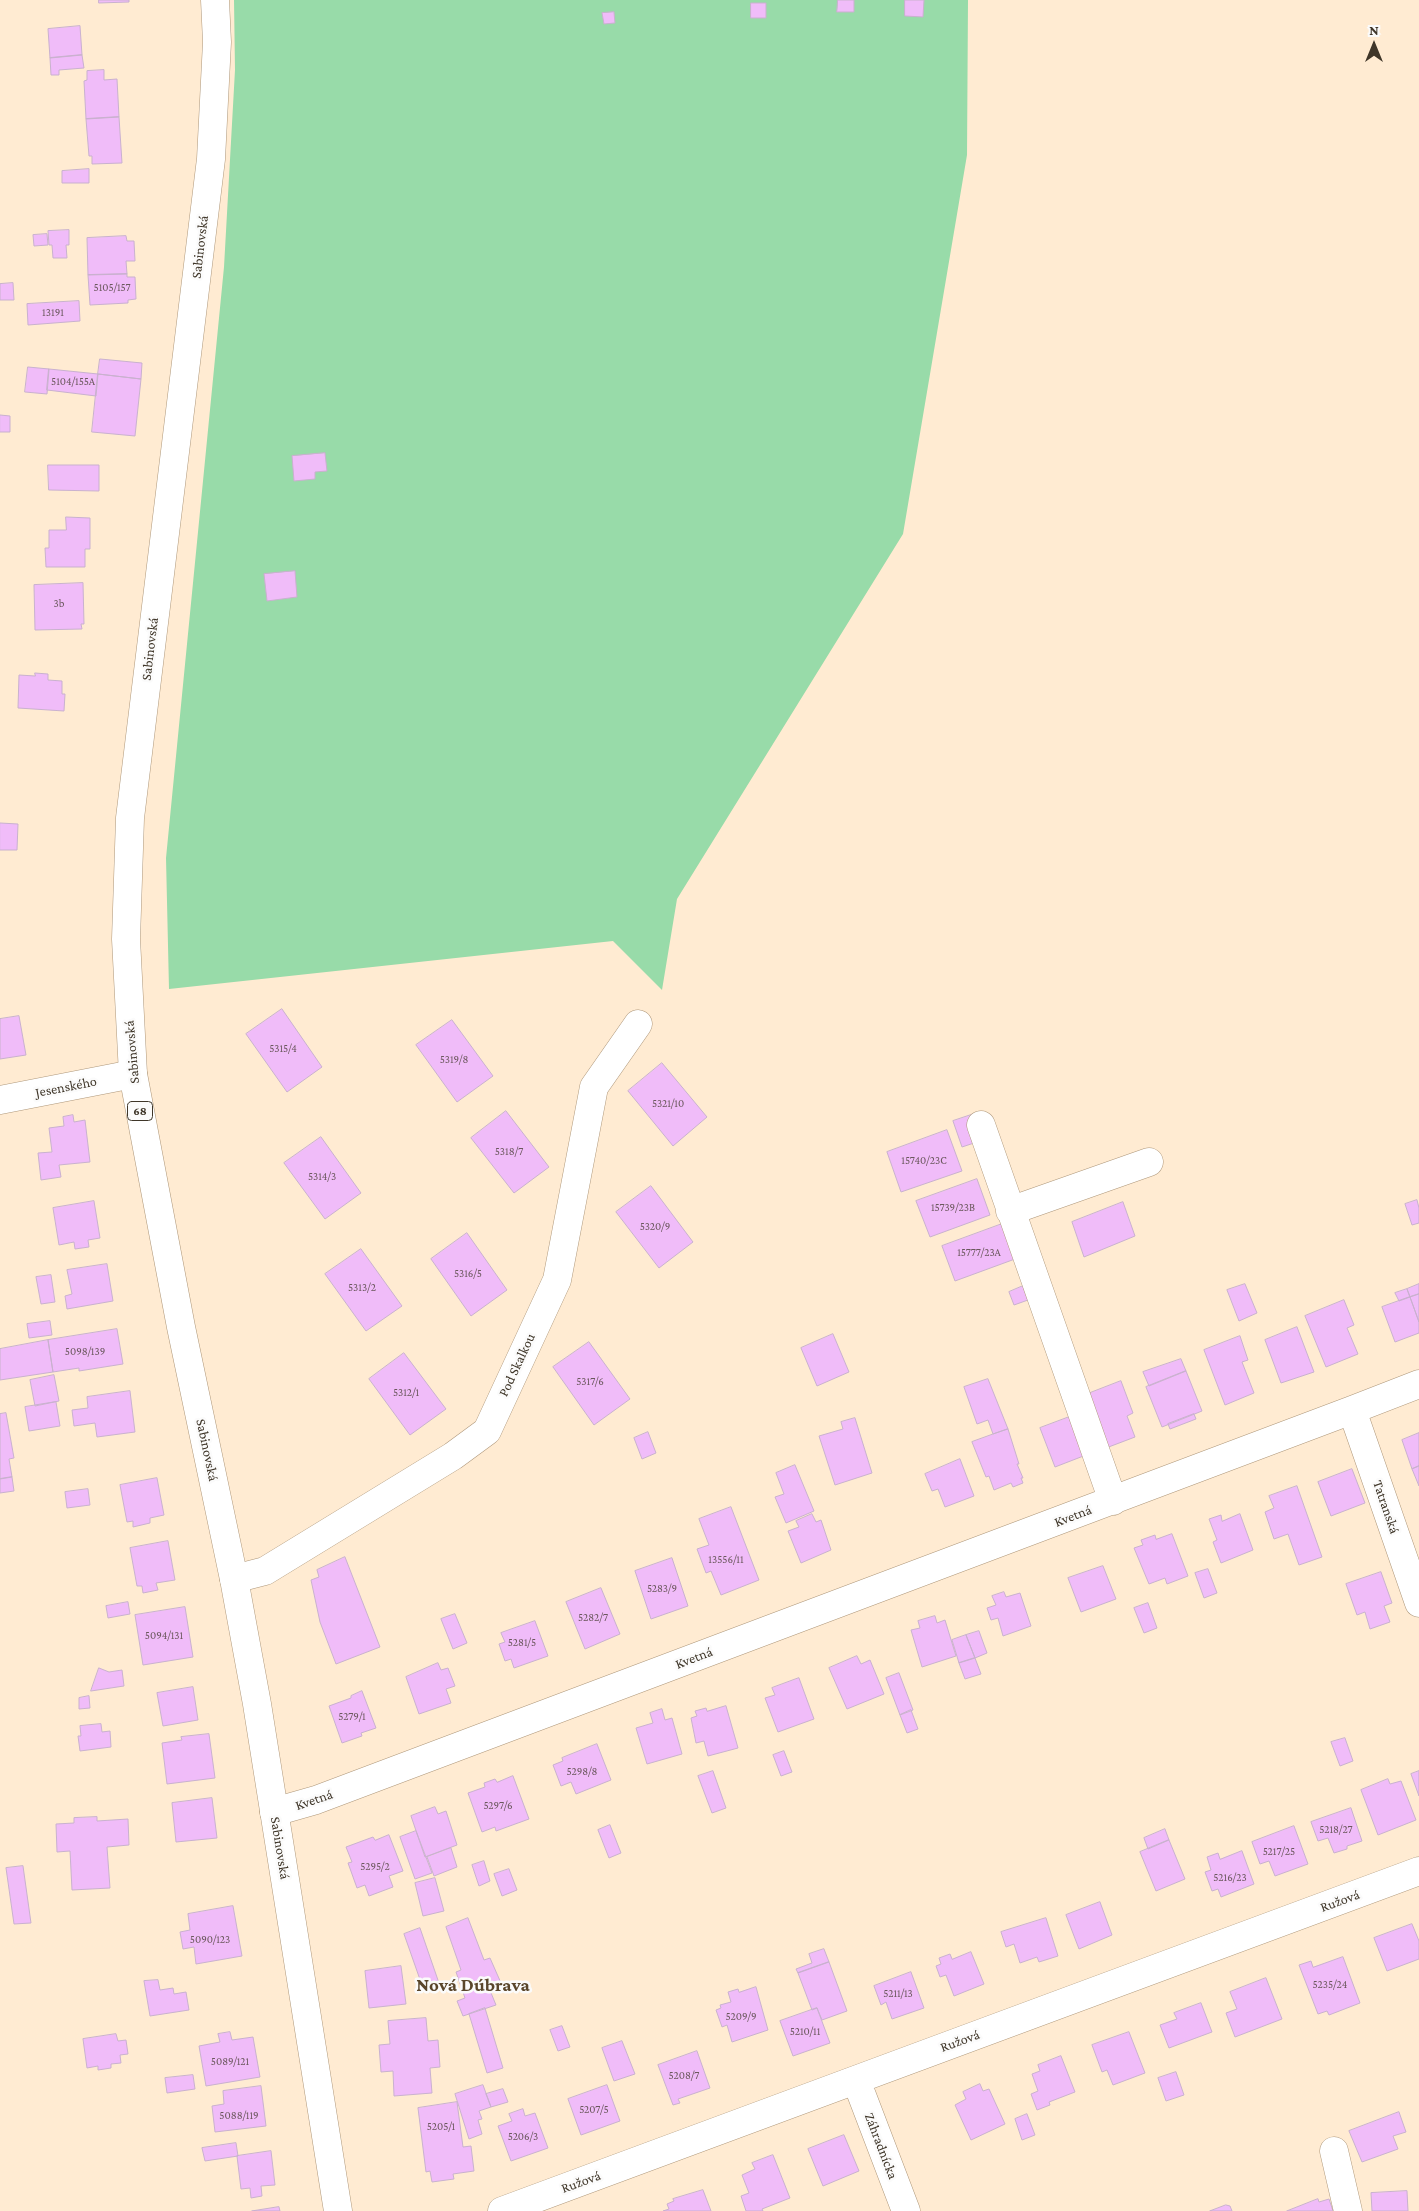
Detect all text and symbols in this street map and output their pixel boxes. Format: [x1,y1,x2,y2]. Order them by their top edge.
north arrow [1349,20,1399,70]
text: N [1369,22,1379,38]
street label: Sabinovská [188,215,212,279]
house number: 5105/157 [94,281,130,295]
house number: 13191 [42,306,64,320]
house number: 5104/155A [51,375,95,389]
house number: 3b [54,597,64,611]
street label: Sabinovská [138,617,162,681]
street label: Sabinovská [121,1020,143,1084]
house number: 5315/4 [269,1042,297,1056]
house number: 5319/8 [440,1053,468,1067]
street label: Jesenského [34,1073,98,1101]
house number: 5321/10 [652,1097,684,1111]
road number: 68 [128,1102,152,1120]
house number: 5318/7 [495,1145,523,1159]
house number: 15740/23C [901,1154,947,1168]
house number: 5314/3 [308,1170,336,1184]
house number: 15739/23B [931,1201,975,1215]
house number: 5320/9 [640,1220,670,1234]
house number: 15777/23A [957,1246,1001,1260]
house number: 5316/5 [454,1267,482,1281]
house number: 5313/2 [348,1281,376,1295]
street label: Pod Skalkou [495,1331,539,1399]
house number: 5098/139 [65,1345,105,1359]
house number: 5317/6 [576,1375,604,1389]
house number: 5312/1 [393,1386,419,1400]
street label: Sabinovská [192,1417,222,1483]
street label: Tatranská [1369,1478,1403,1536]
street label: Kvetná [1052,1501,1094,1531]
house number: 13556/11 [708,1553,744,1567]
house number: 5283/9 [647,1582,677,1596]
house number: 5282/7 [578,1611,608,1625]
house number: 5094/131 [145,1629,183,1643]
house number: 5281/5 [508,1636,536,1650]
street label: Kvetná [673,1643,715,1673]
house number: 5279/1 [338,1710,366,1724]
house number: 5298/8 [566,1765,598,1779]
street label: Kvetná [293,1786,335,1814]
house number: 5297/6 [483,1799,513,1813]
street label: Sabinovská [267,1815,293,1881]
house number: 5218/27 [1319,1823,1353,1837]
house number: 5217/25 [1263,1845,1295,1859]
house number: 5295/2 [360,1860,390,1874]
house number: 5216/23 [1213,1871,1247,1885]
street label: Ružová [1318,1886,1362,1916]
house number: 5090/123 [190,1933,230,1947]
district label: Nová Dúbrava [416,1974,530,1996]
house number: 5235/24 [1313,1978,1347,1992]
house number: 5211/13 [883,1987,913,2001]
house number: 5209/9 [726,2010,756,2024]
house number: 5210/11 [790,2025,820,2039]
street label: Ružová [938,2026,982,2056]
house number: 5089/121 [211,2055,249,2069]
house number: 5208/7 [669,2069,699,2083]
house number: 5207/5 [579,2103,609,2117]
house number: 5088/119 [219,2109,259,2123]
street label: Záhradnícka [861,2110,901,2182]
house number: 5205/1 [427,2120,455,2134]
house number: 5206/3 [508,2130,538,2144]
street label: Ružová [559,2167,603,2197]

